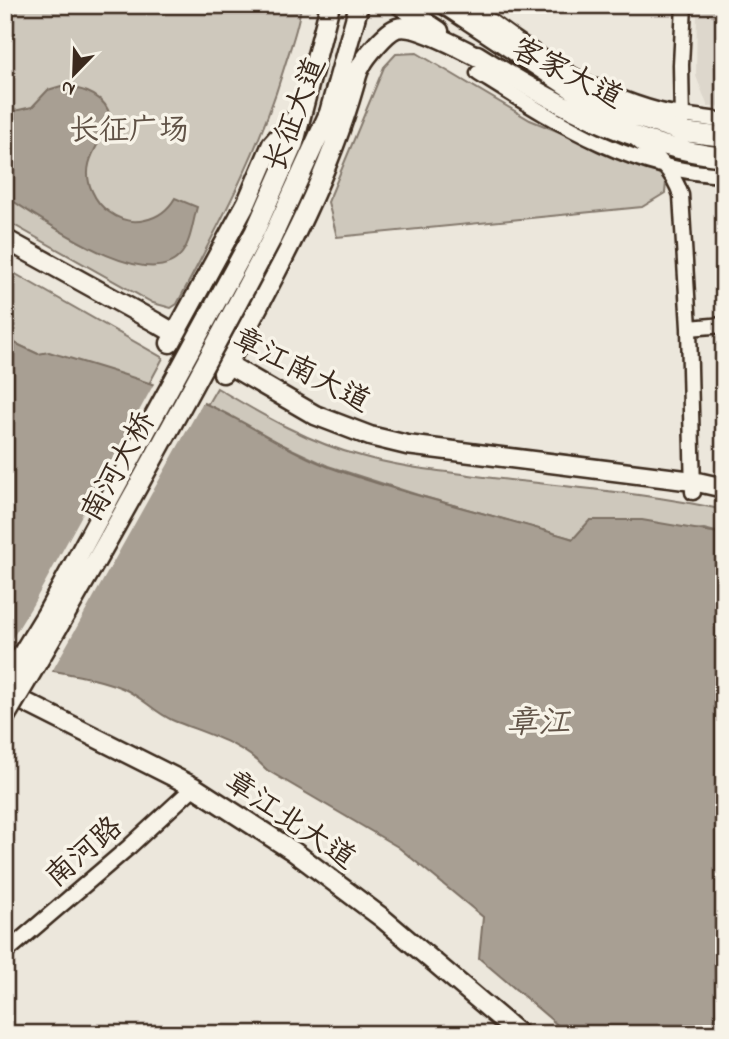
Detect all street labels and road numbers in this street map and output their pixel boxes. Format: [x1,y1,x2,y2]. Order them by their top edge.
street label: 客家大道 [503,28,630,122]
street label: 长征大道 [255,51,339,179]
street label: 章江南大道 [224,318,377,425]
street label: 南河大桥 [71,404,168,531]
street label: 章江北大道 [215,761,364,882]
street label: 南河路 [37,807,133,899]

